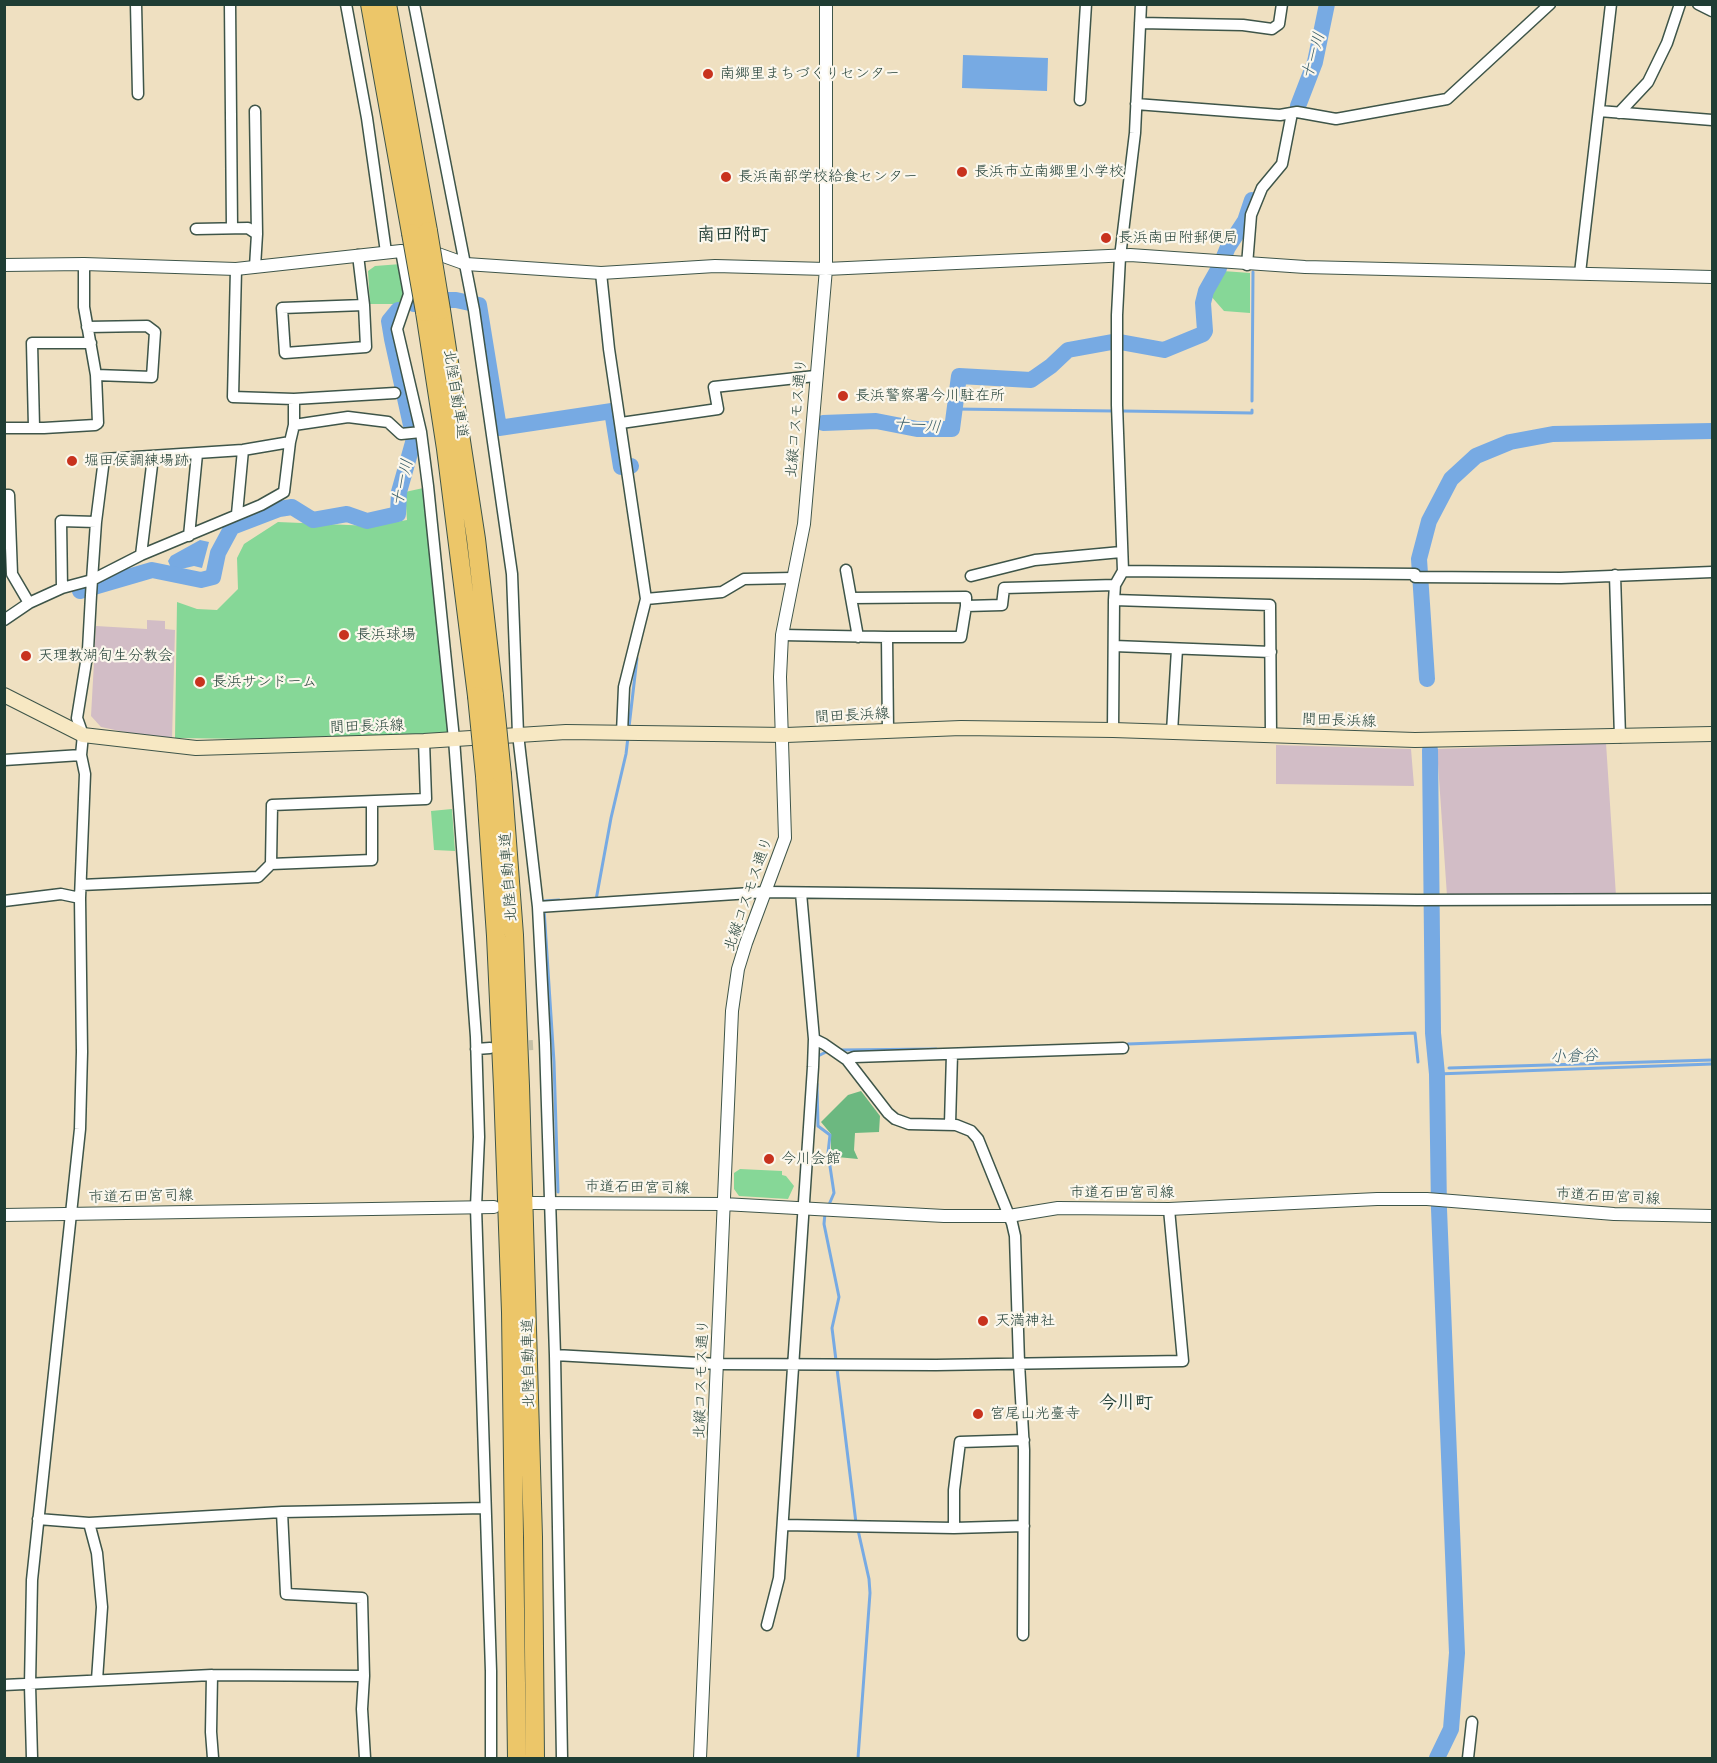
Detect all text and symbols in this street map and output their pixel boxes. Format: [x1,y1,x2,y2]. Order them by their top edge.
water label: 十一川 [1298,30,1330,82]
place label: 南郷里まちづくりセンター [720,65,900,83]
marker: 南郷里まちづくりセンター [701,67,715,81]
place label: 長浜市立南郷里小学校 [974,163,1124,181]
marker: 長浜市立南郷里小学校 [955,165,969,179]
place label: 長浜南部学校給食センター [738,168,918,186]
marker: 長浜南部学校給食センター [719,170,733,184]
district label: 南田附町 [697,224,769,246]
place label: 長浜南田附郵便局 [1118,229,1238,247]
marker: 長浜南田附郵便局 [1099,231,1113,245]
street label: 北陸自動車道 [439,348,471,440]
street label: 北縦コスモス通り [783,357,811,479]
place label: 長浜警察署今川駐在所 [855,387,1005,405]
marker: 長浜警察署今川駐在所 [836,389,850,403]
water label: 十一川 [892,414,942,438]
place label: 堀田侯調練場跡 [84,452,189,470]
marker: 堀田侯調練場跡 [65,454,79,468]
water label: 十一川 [388,457,418,509]
place label: 長浜球場 [356,626,416,644]
marker: 長浜球場 [337,628,351,642]
place label: 天理教湖旬生分教会 [38,647,173,665]
marker: 天理教湖旬生分教会 [19,649,33,663]
place label: 長浜サンドーム [212,673,317,691]
marker: 長浜サンドーム [193,675,207,689]
street label: 間田長浜線 [814,705,890,727]
street label: 間田長浜線 [1301,711,1377,731]
street label: 間田長浜線 [329,717,405,737]
street label: 北陸自動車道 [497,831,521,923]
street label: 北縦コスモス通り [721,834,777,954]
water label: 小倉谷 [1550,1047,1598,1067]
place label: 今川会館 [781,1150,841,1168]
marker: 今川会館 [762,1152,776,1166]
street label: 市道石田宮司線 [584,1178,690,1198]
street label: 市道石田宮司線 [1070,1184,1174,1202]
street label: 市道石田宮司線 [1555,1185,1661,1209]
street label: 市道石田宮司線 [88,1187,194,1207]
place label: 天満神社 [995,1312,1055,1330]
marker: 天満神社 [976,1314,990,1328]
street label: 北陸自動車道 [519,1318,539,1408]
street label: 北縦コスモス通り [691,1319,713,1439]
district label: 今川町 [1099,1392,1153,1414]
place label: 宮尾山光臺寺 [990,1405,1080,1423]
marker: 宮尾山光臺寺 [971,1407,985,1421]

